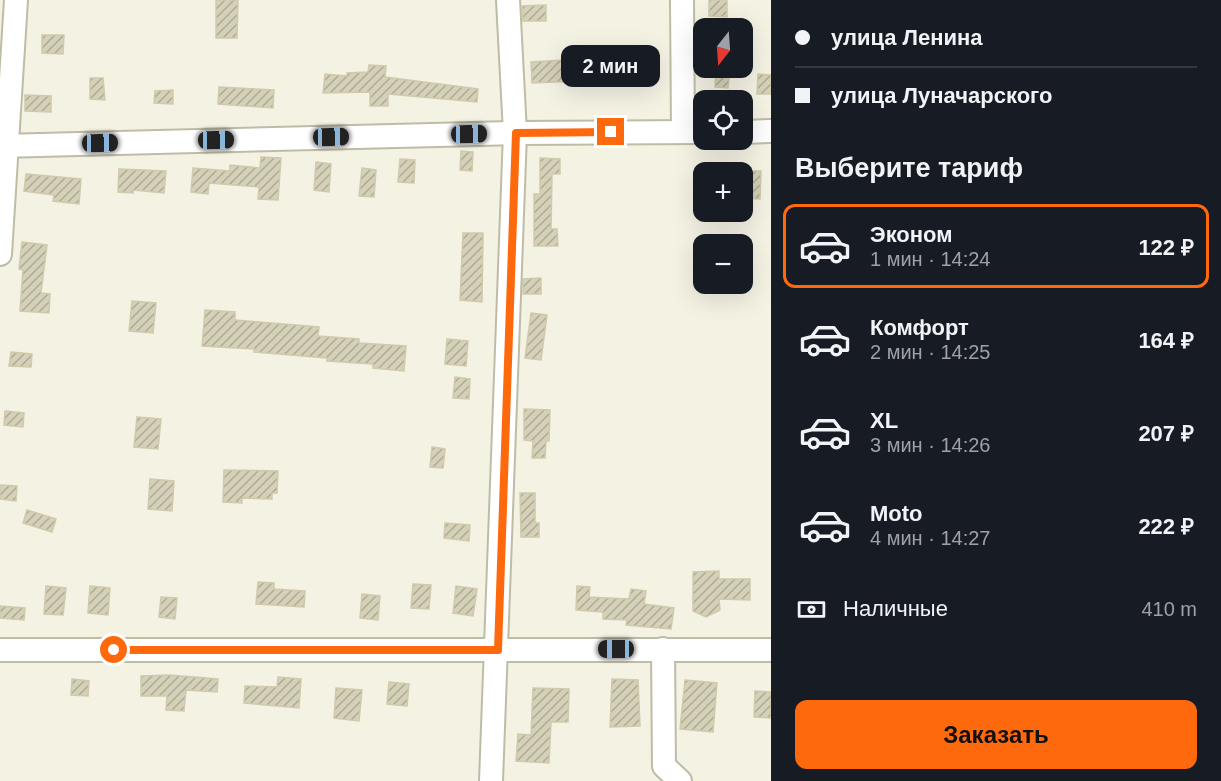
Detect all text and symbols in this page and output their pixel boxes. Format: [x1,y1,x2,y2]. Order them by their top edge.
north arrow [693,18,753,78]
map controls [693,18,753,294]
text: улица Ленина [831,25,983,50]
callout: 2 мин [562,45,660,87]
text: 2 мин [583,55,638,77]
text: улица Луначарского [831,83,1052,108]
button: locate [693,90,753,150]
route end [597,118,624,145]
car [451,125,487,143]
car [313,128,349,146]
car [198,131,234,149]
car [82,134,118,152]
text: Выберите тариф [795,153,1023,183]
button: + [693,162,753,222]
icon: car [798,219,852,273]
text: Эконом [870,222,953,247]
button: − [693,234,753,294]
text: 122 ₽ [1138,235,1194,260]
text: 1 мин · 14:24 [870,248,990,270]
icon: car [798,312,852,366]
text: Комфорт [870,315,969,340]
text: 164 ₽ [1138,328,1194,353]
text: 2 мин · 14:25 [870,341,990,363]
icon: car [798,405,852,459]
text: XL [870,408,898,433]
text: 207 ₽ [1138,421,1194,446]
text: 3 мин · 14:26 [870,434,990,456]
icon: car [798,498,852,552]
text: Moto [870,501,923,526]
text: 222 ₽ [1138,514,1194,539]
text: 4 мин · 14:27 [870,527,990,549]
icon: cash [795,593,828,626]
text: Наличные [843,596,948,621]
text: 410 m [1141,598,1197,620]
route start [100,636,127,663]
car [598,640,634,658]
button: Заказать [795,700,1197,769]

